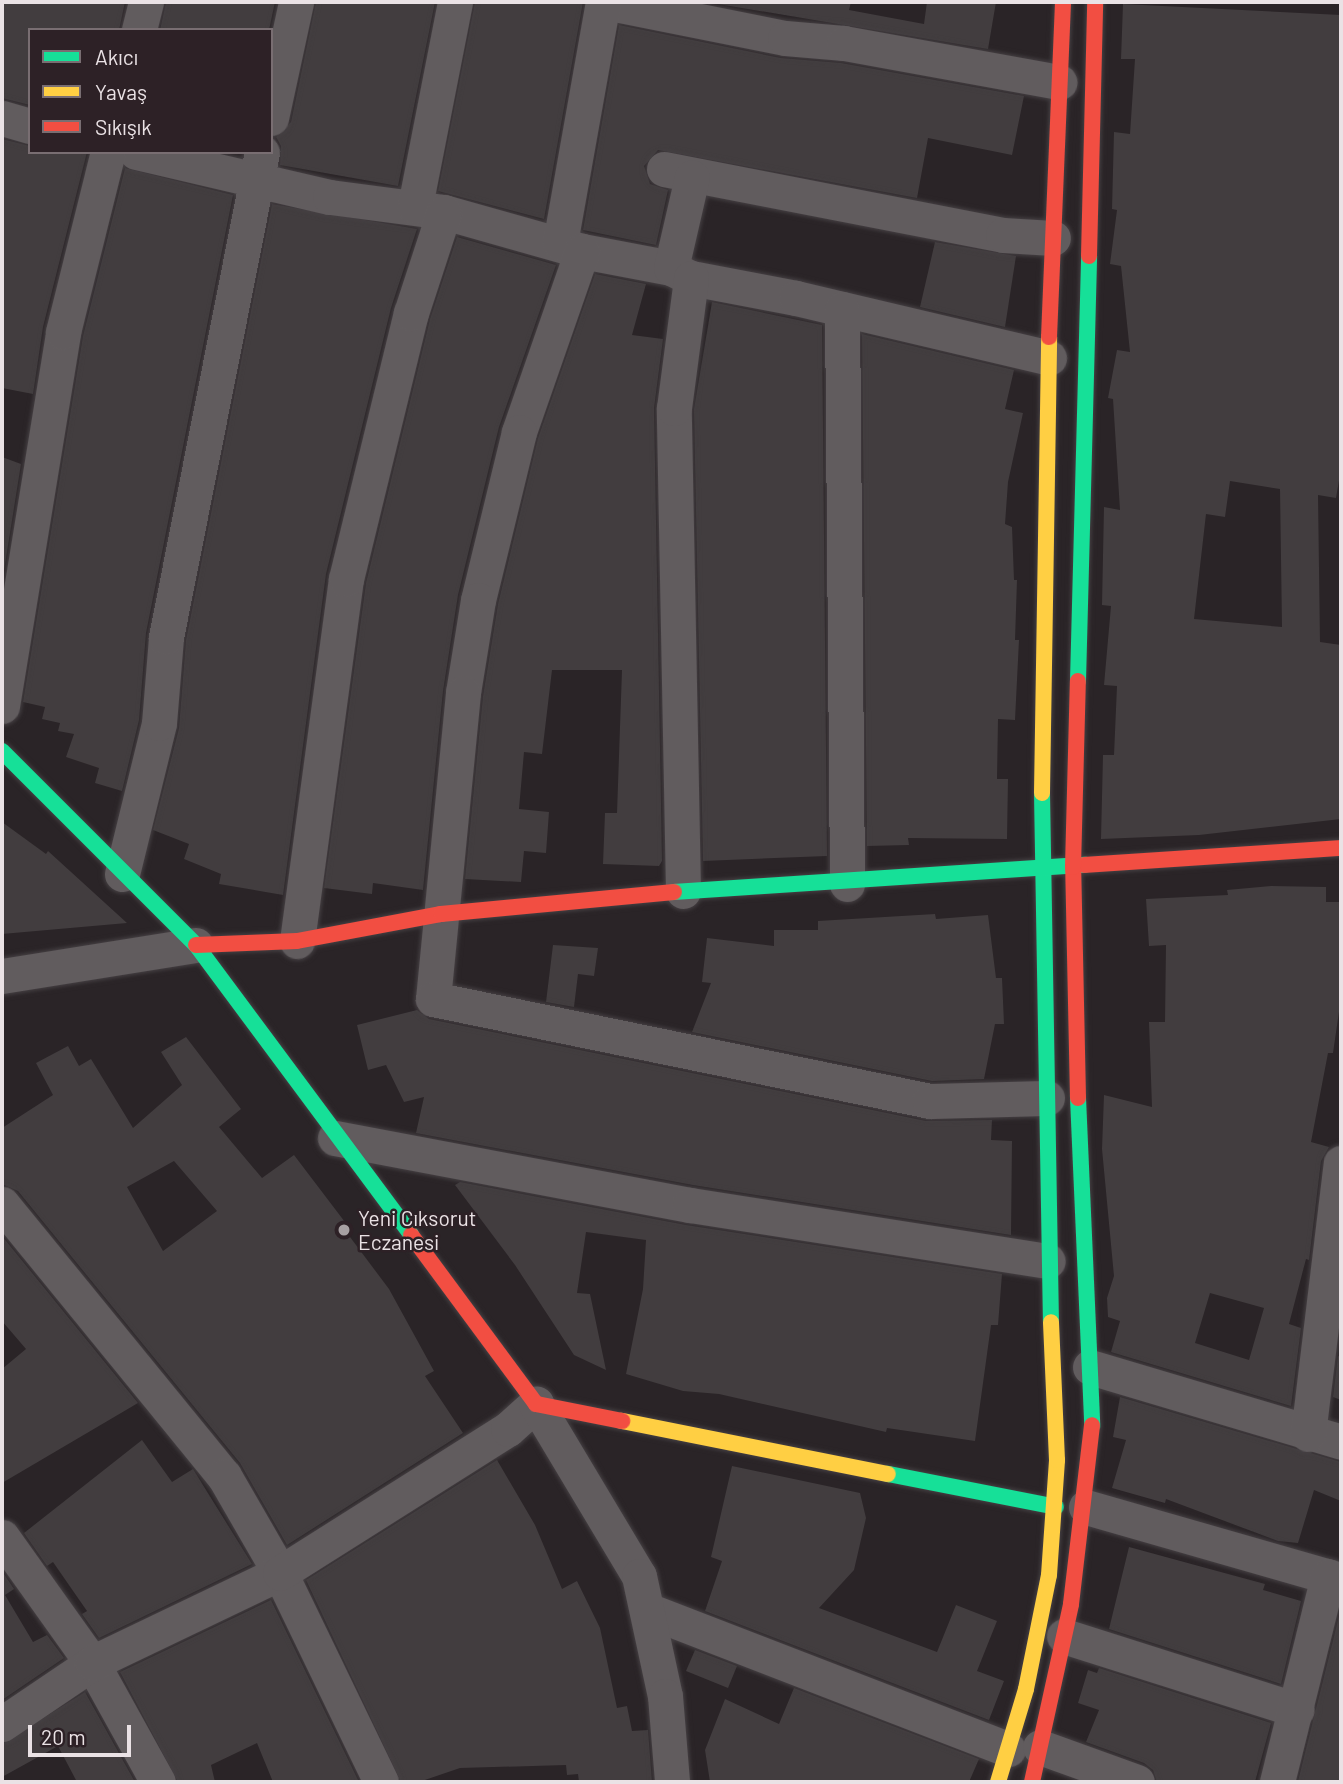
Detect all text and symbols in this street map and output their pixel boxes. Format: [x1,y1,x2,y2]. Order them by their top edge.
legend [28,28,273,154]
text: Akıcı [95,44,138,69]
text: Yavaş [95,79,147,104]
text: Sıkışık [95,114,152,139]
place label: Yeni Cıksorut Eczanesi [358,1205,476,1255]
marker: Yeni Cıksorut Eczanesi [336,1222,352,1238]
scale bar [32,1710,135,1754]
text: 20 m [41,1724,86,1749]

